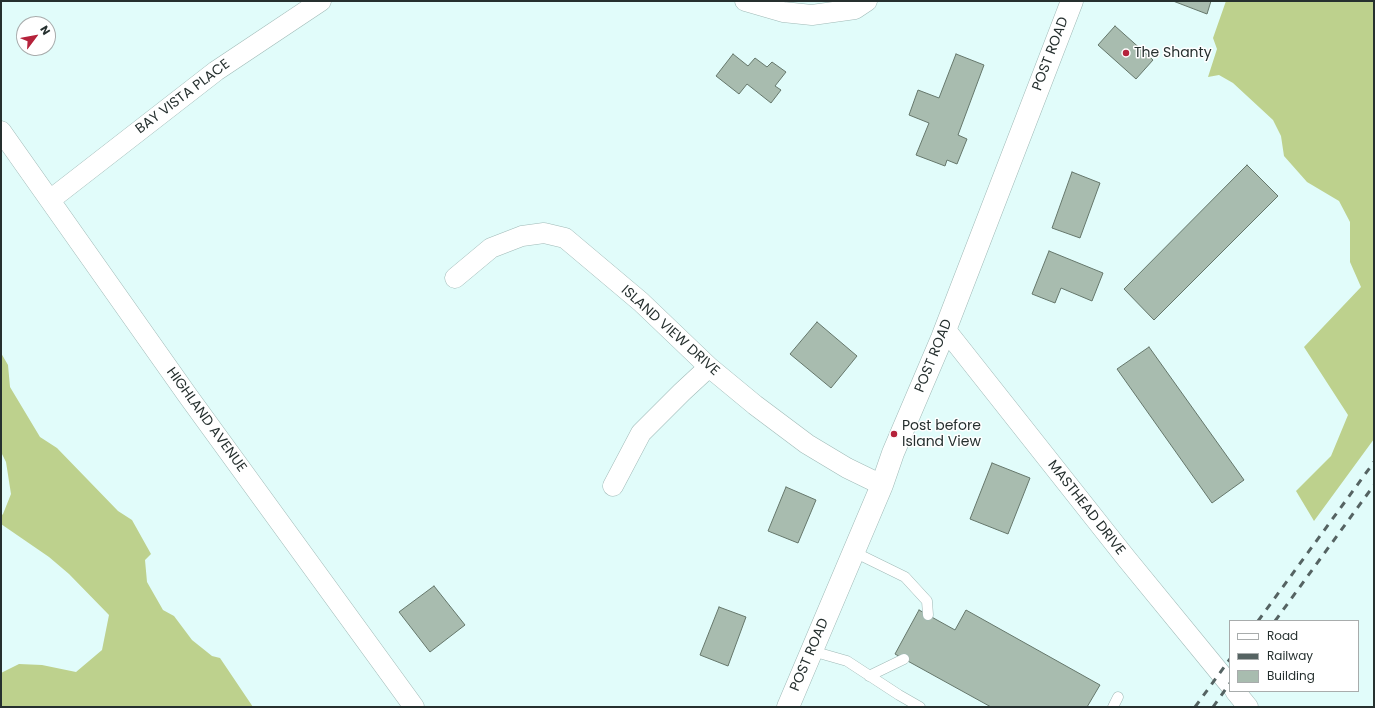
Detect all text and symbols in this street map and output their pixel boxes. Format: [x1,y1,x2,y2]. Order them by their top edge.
street label: POST ROAD [1029,15,1073,93]
north arrow [16,16,56,56]
text: N [36,22,54,38]
place label: The Shanty [1134,45,1212,61]
marker: The Shanty [1121,48,1131,58]
street label: BAY VISTA PLACE [133,56,233,138]
street label: ISLAND VIEW DRIVE [617,282,723,380]
street label: POST ROAD [912,317,956,395]
street label: HIGHLAND AVENUE [162,364,250,476]
place label: Post before Island View [902,418,981,450]
marker: Post before Island View [889,429,899,439]
street label: MASTHEAD DRIVE [1044,457,1128,559]
street label: POST ROAD [787,616,833,694]
legend [1229,620,1359,692]
text: Road [1267,627,1298,644]
text: Railway [1267,647,1313,664]
text: Building [1267,667,1315,684]

